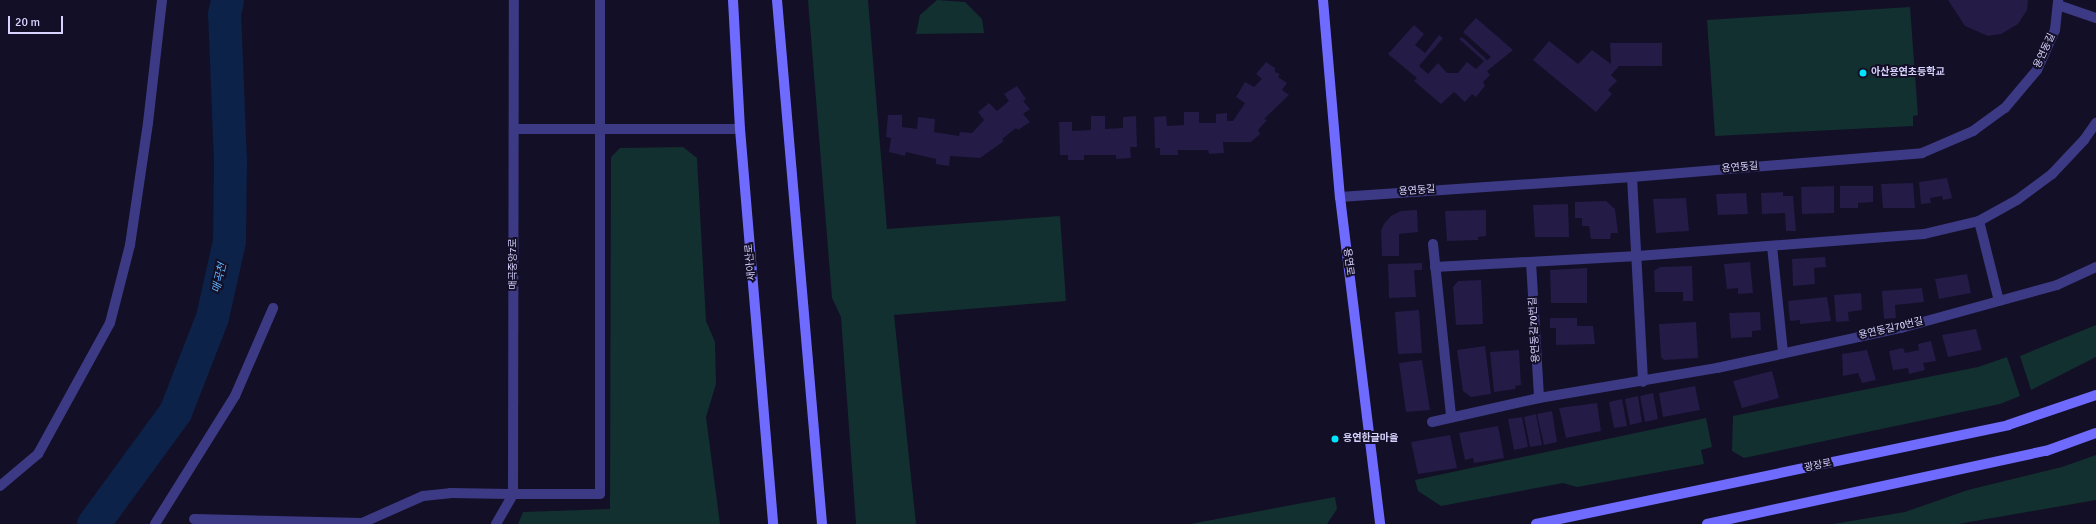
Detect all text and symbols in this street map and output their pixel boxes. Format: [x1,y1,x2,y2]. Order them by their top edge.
scale bar [10,8,65,34]
text: 20 m [15,15,40,30]
street label: 용연동길 [2032,32,2058,70]
place label: 아산용연초등학교 [1871,67,1945,79]
marker: 아산용연초등학교 [1858,68,1868,78]
street label: 용연동길 [1721,160,1759,176]
street label: 용연동길 [1398,184,1436,198]
street label: 매곡중앙7로 [508,238,520,290]
street label: 새아산로 [743,243,759,281]
street label: 용연로 [1340,248,1356,276]
water label: 매곡천 [210,262,230,294]
street label: 용연동길70번길 [1527,297,1543,363]
street label: 용연동길70번길 [1857,316,1925,342]
place label: 용연한글마을 [1343,433,1398,445]
marker: 용연한글마을 [1330,434,1340,444]
street label: 광장로 [1803,457,1833,475]

